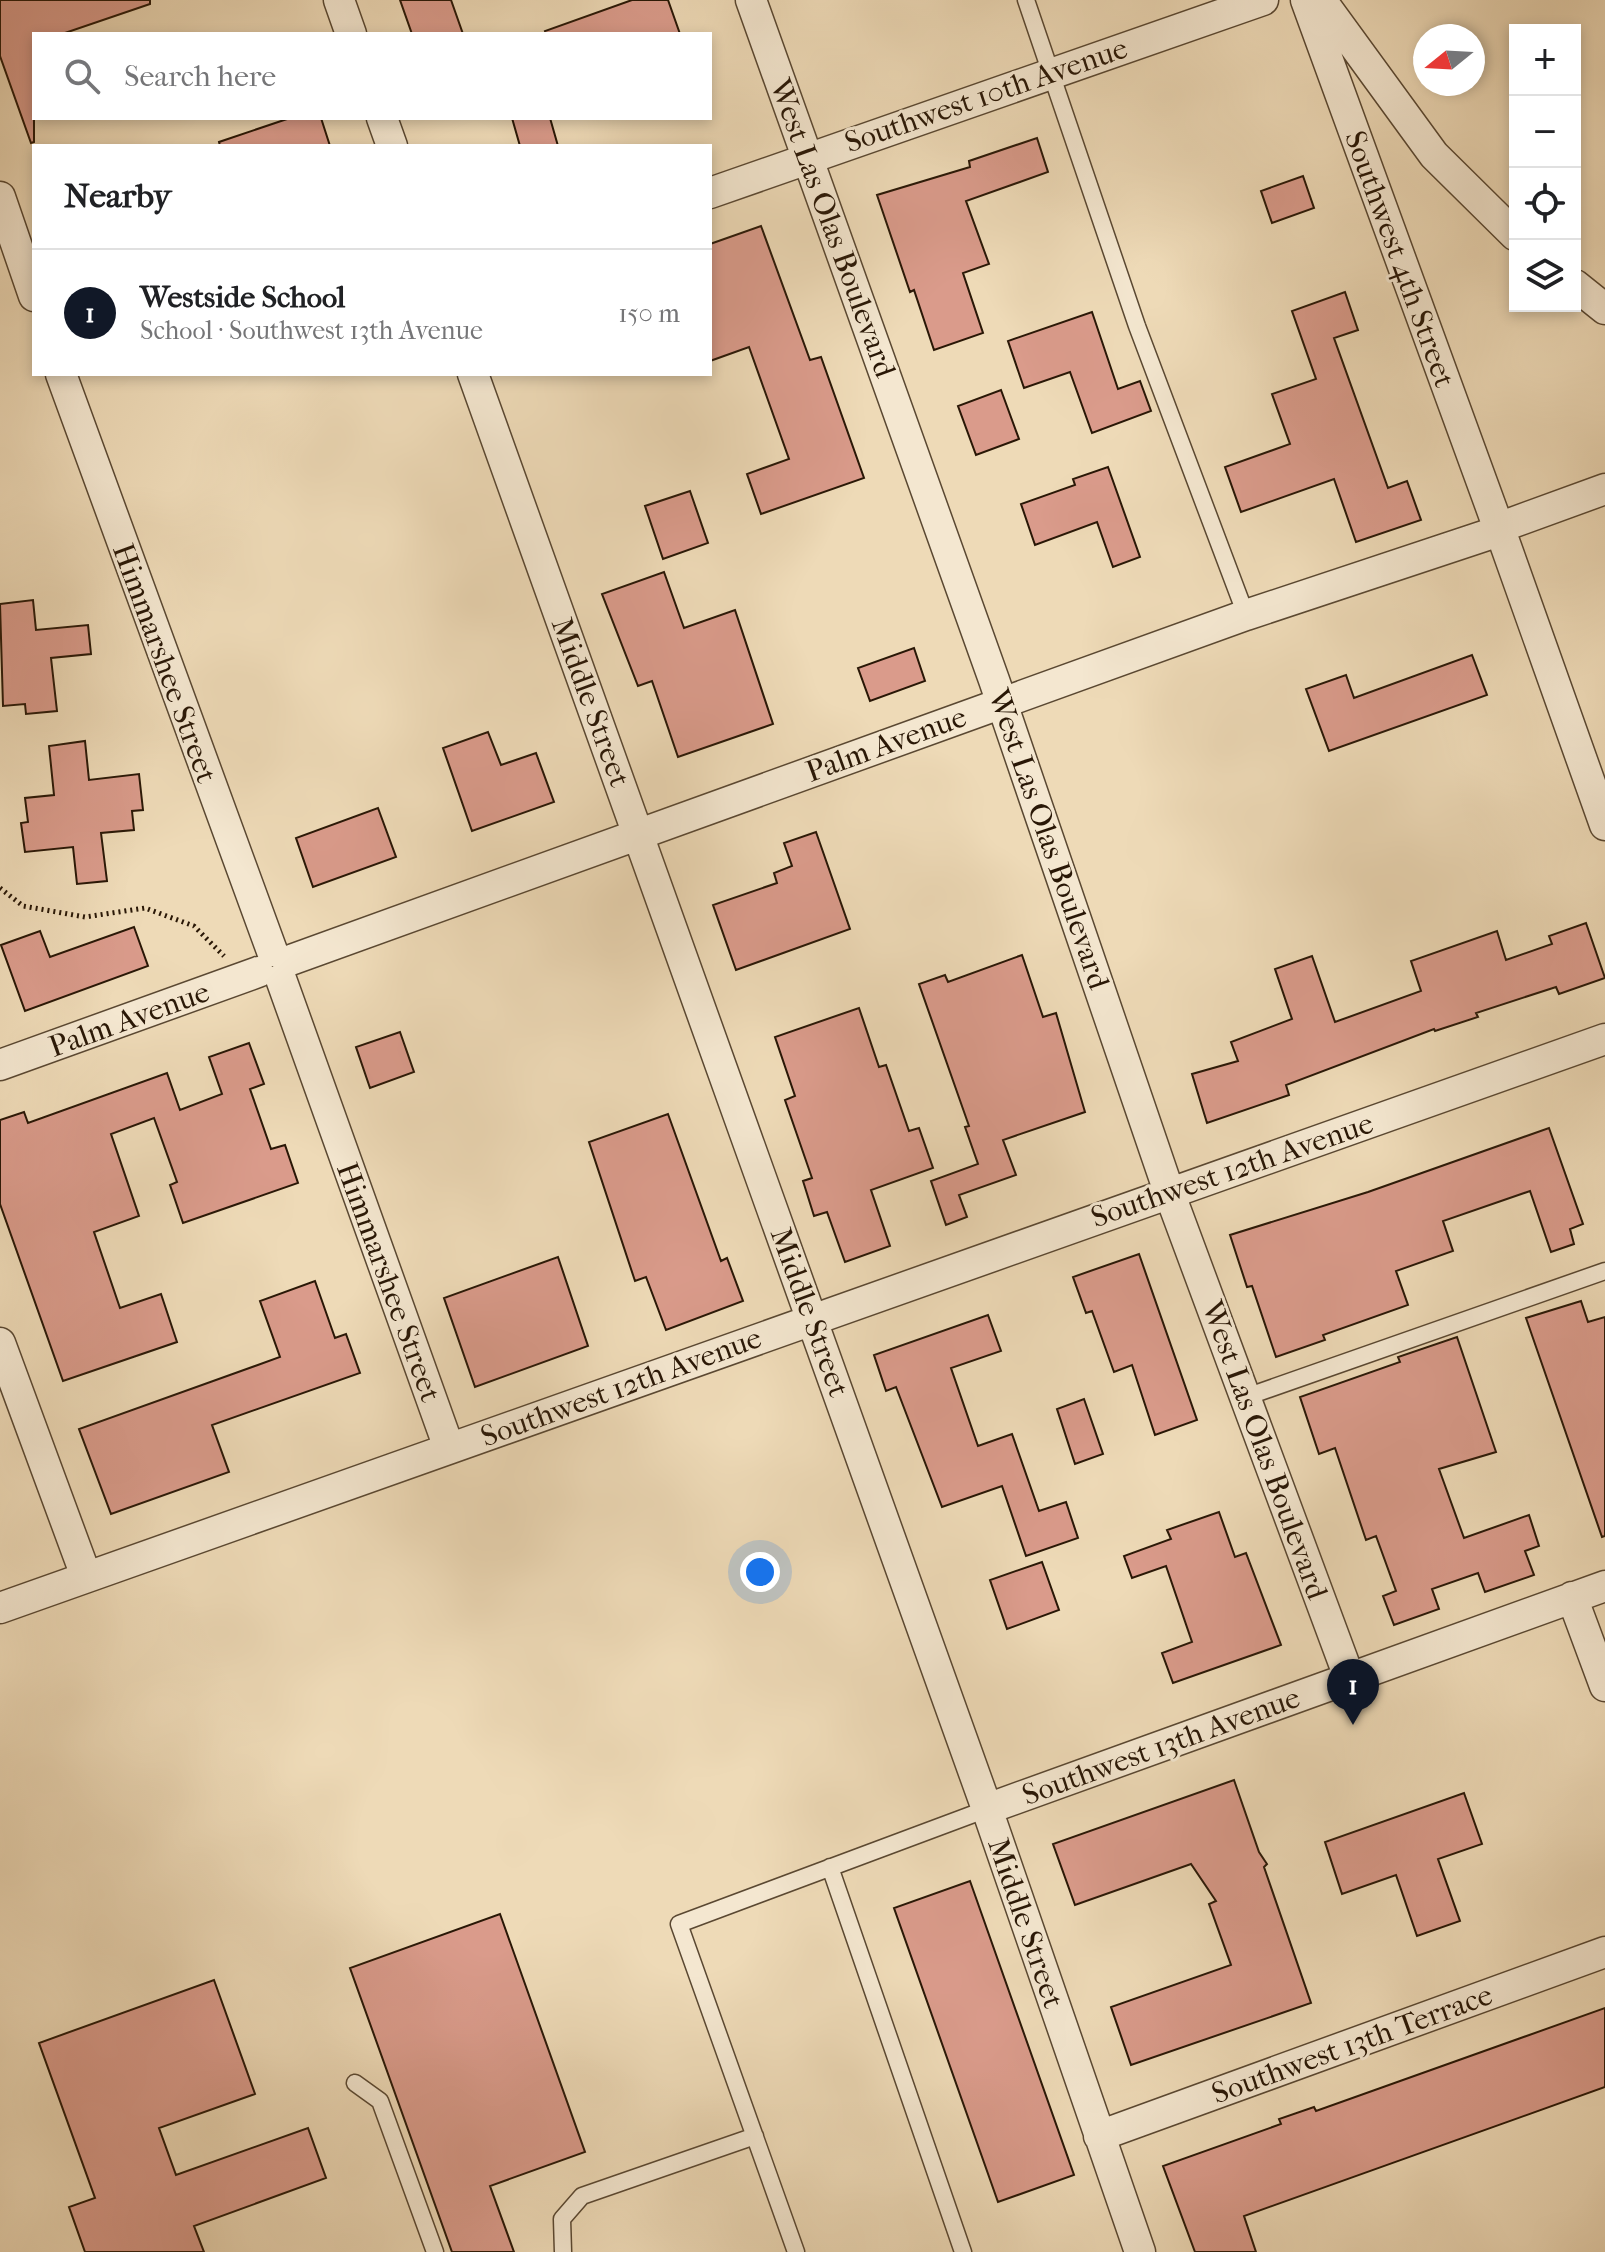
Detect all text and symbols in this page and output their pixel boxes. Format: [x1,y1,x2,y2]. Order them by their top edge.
north arrow [1413,24,1485,96]
map controls [1509,24,1581,312]
button: + [1509,24,1581,96]
street label: Southwest 10th Avenue [840,31,1132,160]
search box [32,32,712,120]
icon: search [60,54,104,98]
text: Search here [124,59,276,94]
street label: West Las Olas Boulevard [762,73,903,383]
button: − [1509,96,1581,168]
street label: Southwest 4th Street [1337,126,1462,392]
button: locate [1509,168,1581,240]
text: Nearby [64,176,171,216]
button: layers [1509,240,1581,312]
text: Westside School [140,280,345,315]
text: 1 [85,298,95,329]
text: 150 m [618,298,680,329]
text: School · Southwest 13th Avenue [140,315,483,346]
street label: Himmarshee Street [105,539,224,788]
street label: Middle Street [544,613,637,792]
street label: West Las Olas Boulevard [980,684,1117,994]
street label: Palm Avenue [801,699,971,790]
street label: Palm Avenue [44,974,214,1065]
street label: Southwest 12th Avenue [1087,1106,1378,1235]
street label: Himmarshee Street [329,1158,448,1407]
street label: Middle Street [763,1223,856,1402]
street label: West Las Olas Boulevard [1194,1295,1335,1605]
street label: Southwest 12th Avenue [476,1320,766,1455]
your location [740,1552,780,1592]
pin: 1 [1327,1659,1379,1725]
street label: Southwest 13th Avenue [1018,1680,1305,1813]
street label: Middle Street [980,1834,1071,2013]
street label: Southwest 13th Terrace [1207,1977,1497,2112]

